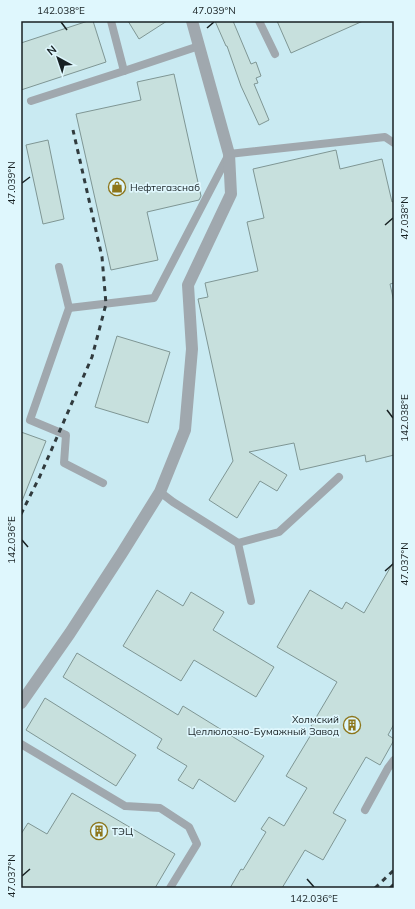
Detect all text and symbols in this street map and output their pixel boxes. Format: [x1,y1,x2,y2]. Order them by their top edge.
text: 142.038°E [37,4,85,17]
text: 47.039°N [192,4,236,17]
north arrow [38,38,78,78]
text: N [44,42,59,58]
text: 47.039°N [5,161,18,205]
shop icon: Нефтегазснаб [107,177,127,197]
place label: Нефтегазснаб [130,181,200,194]
text: 47.038°N [398,196,411,240]
text: 142.038°E [398,394,411,442]
text: 142.036°E [5,516,18,564]
text: 47.037°N [398,542,411,586]
place label: Холмский Целлюлозно-Бумажный Завод [188,713,339,738]
building icon: Холмский Целлюлозно-Бумажный Завод [342,715,362,735]
building icon: ТЭЦ [89,821,109,841]
place label: ТЭЦ [112,825,133,838]
text: 47.037°N [5,854,18,898]
text: 142.036°E [290,892,338,905]

